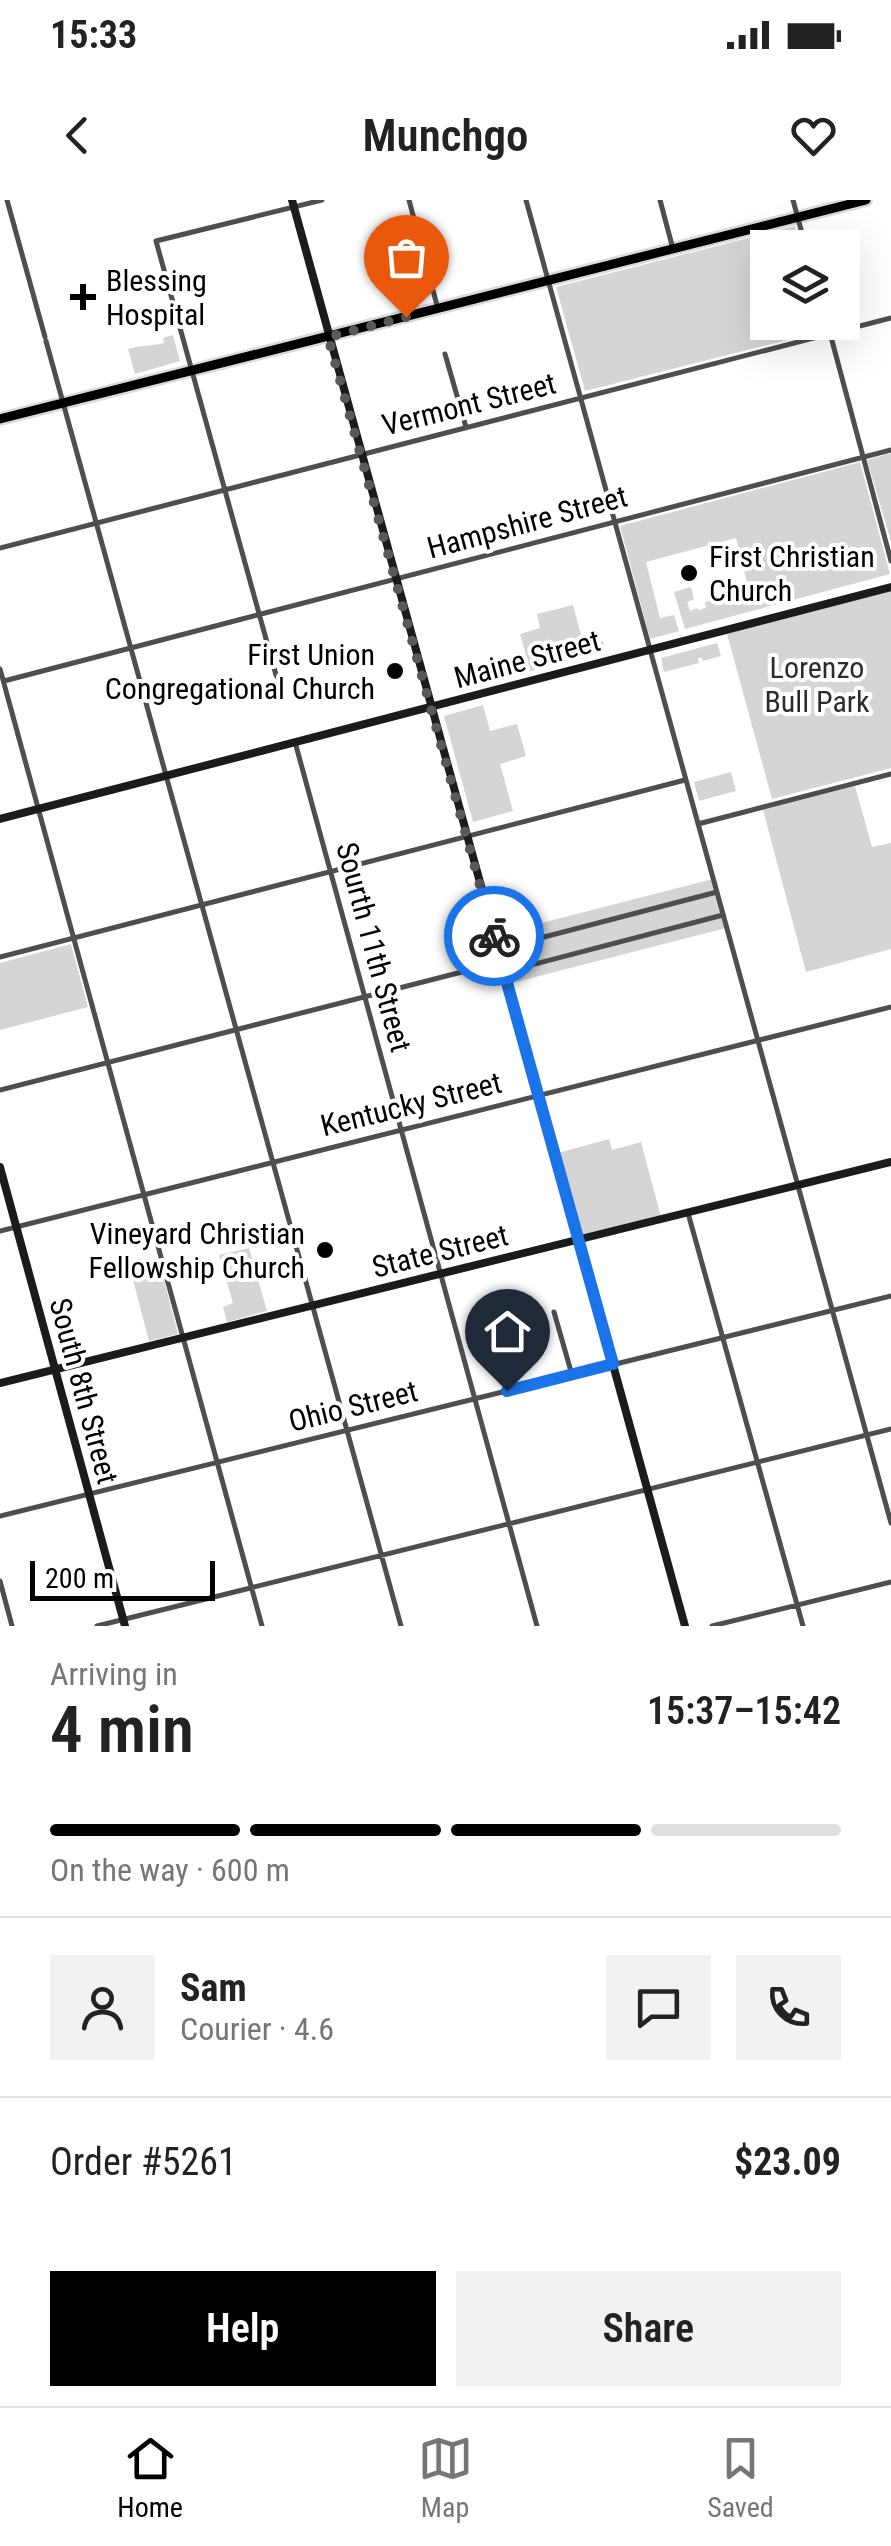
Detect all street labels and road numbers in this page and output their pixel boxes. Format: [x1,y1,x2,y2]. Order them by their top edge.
street label: Vermont Street [379,366,559,442]
street label: Hampshire Street [423,478,631,566]
street label: Maine Street [450,623,604,695]
street label: Sourth 11th Street [329,838,419,1056]
street label: Kentucky Street [317,1065,505,1143]
street label: State Street [368,1217,512,1285]
street label: South 8th Street [42,1294,126,1488]
street label: Ohio Street [285,1373,421,1439]

